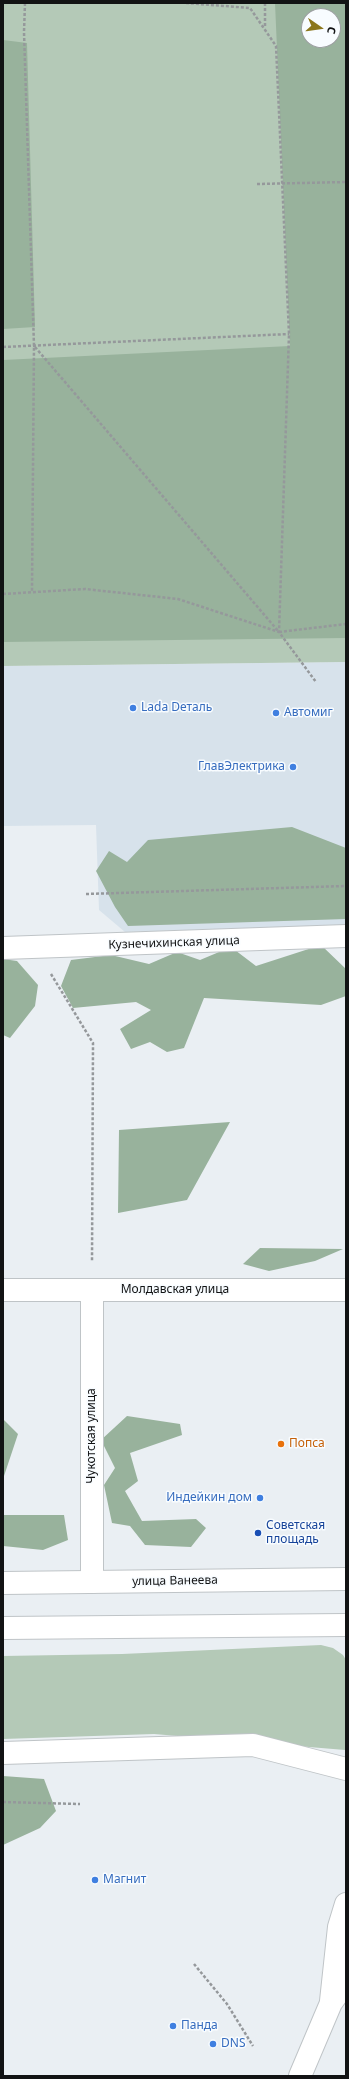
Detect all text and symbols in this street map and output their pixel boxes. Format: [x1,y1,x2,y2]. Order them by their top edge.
north arrow [301,8,341,48]
text: С [324,25,340,36]
place label: Lada Dеталь [141,701,212,715]
marker: Lada Dеталь [128,703,138,713]
place label: Автомиг [284,706,333,720]
marker: Автомиг [271,708,281,718]
place label: ГлавЭлектрика [198,760,285,774]
marker: ГлавЭлектрика [288,762,298,772]
street label: Кузнечихинская улица [108,934,240,952]
street label: Молдавская улица [121,1283,229,1297]
street label: Чукотская улица [85,1388,99,1484]
place label: Попса [289,1437,325,1451]
marker: Попса [276,1439,286,1449]
place label: Индейкин дом [166,1491,252,1505]
marker: Индейкин дом [255,1493,265,1503]
place label: Советская площадь [266,1519,325,1547]
marker: Советская площадь [253,1528,263,1538]
street label: улица Ванеева [132,1573,218,1589]
place label: Магнит [103,1873,146,1887]
marker: Магнит [90,1875,100,1885]
place label: Панда [181,2019,218,2033]
marker: Панда [168,2021,178,2031]
place label: DNS [221,2037,245,2051]
marker: DNS [208,2039,218,2049]

